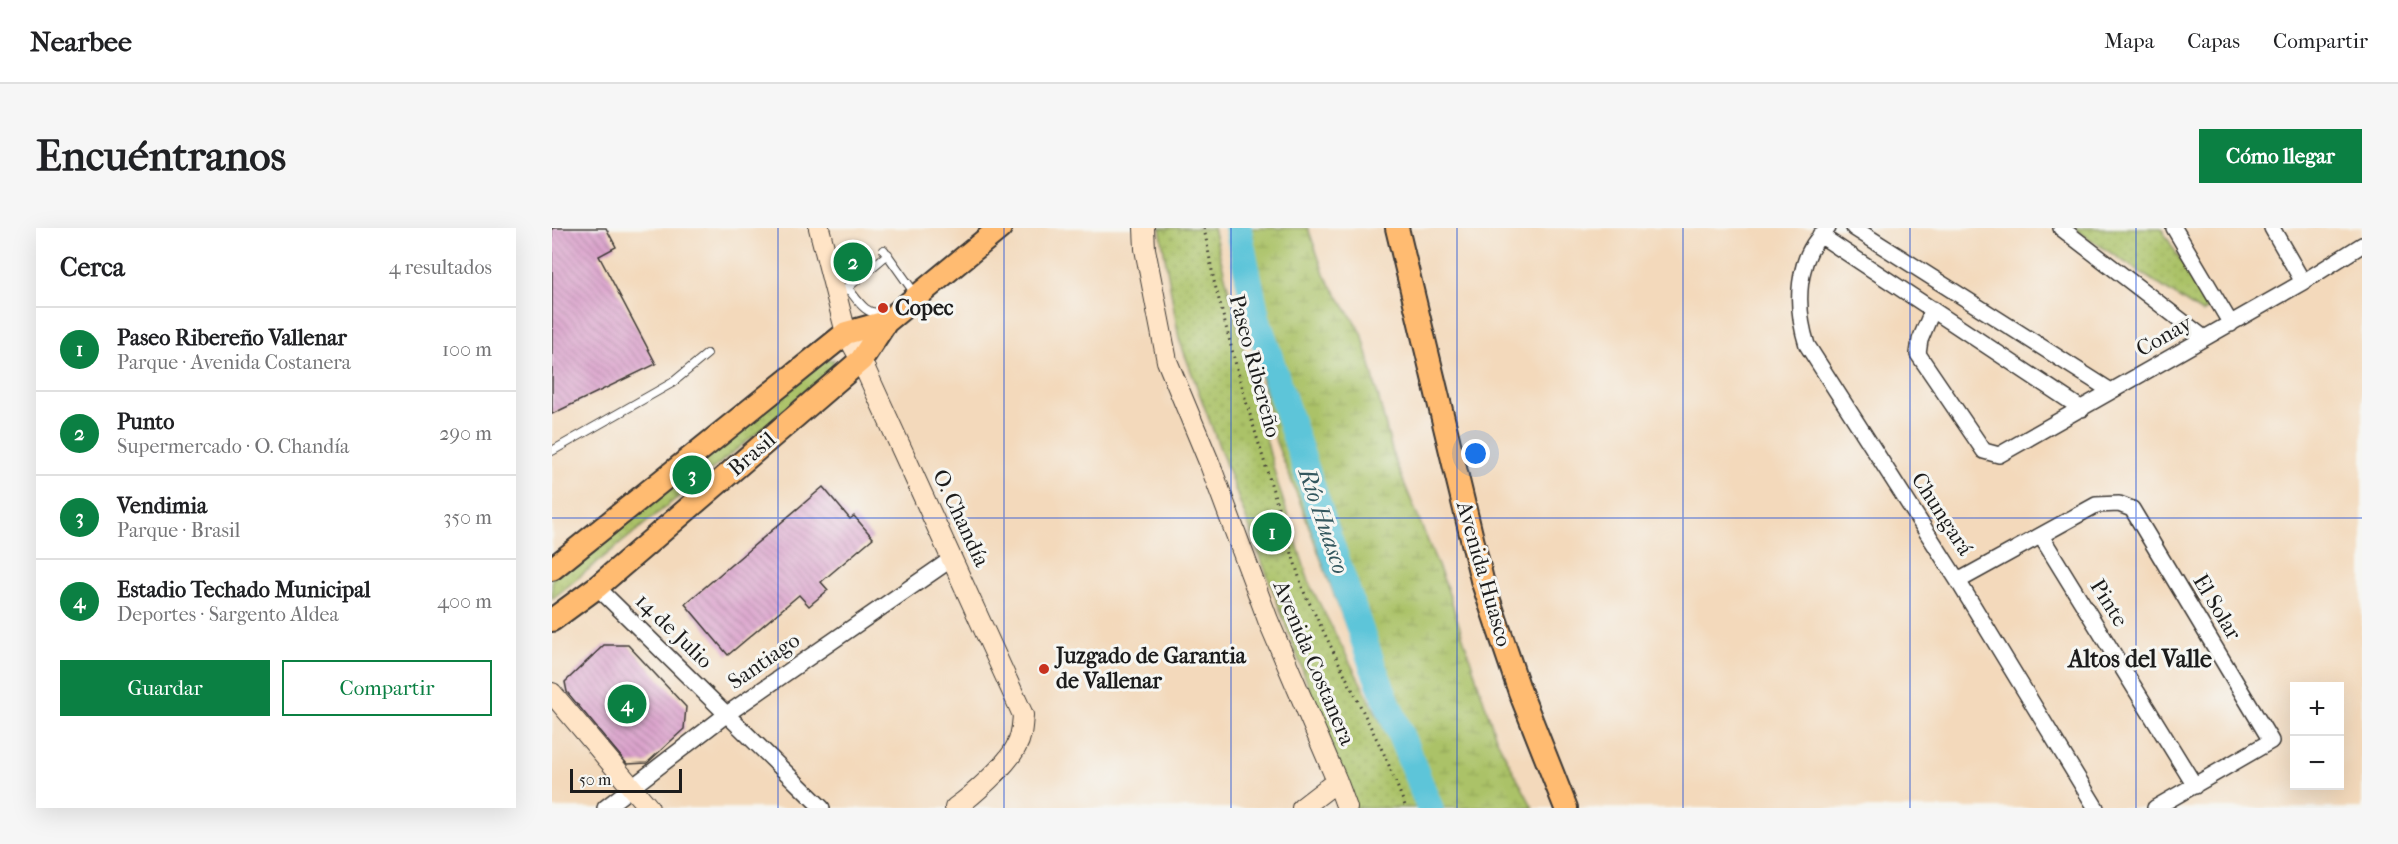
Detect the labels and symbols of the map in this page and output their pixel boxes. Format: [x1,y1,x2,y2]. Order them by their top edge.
pin: 2 [834,240,872,285]
street label: Paseo Ribereño [1223,292,1287,440]
place label: Copec [895,295,954,321]
marker: Copec [876,301,890,315]
street label: Conay [2131,309,2198,362]
street label: Brasil [723,426,781,482]
your location [1461,439,1490,468]
pin: 3 [672,452,712,498]
water label: Río Huasco [1292,462,1355,578]
street label: O. Chandía [927,465,995,572]
street label: Chungará [1906,468,1979,561]
street label: Avenida Huasco [1451,497,1517,650]
pin: 1 [1252,510,1292,554]
street label: El Solar [2187,569,2247,645]
street label: Pinte [2084,574,2134,632]
street label: Avenida Costanera [1267,576,1361,750]
street label: 14 de Julio [630,588,718,674]
street label: Santiago [723,627,805,695]
place label: Juzgado de Garantia de Vallenar [1054,643,1247,694]
district label: Altos del Valle [2066,645,2212,673]
marker: Juzgado de Garantia de Vallenar [1037,662,1051,676]
pin: 4 [608,682,646,726]
scale bar [570,766,682,794]

